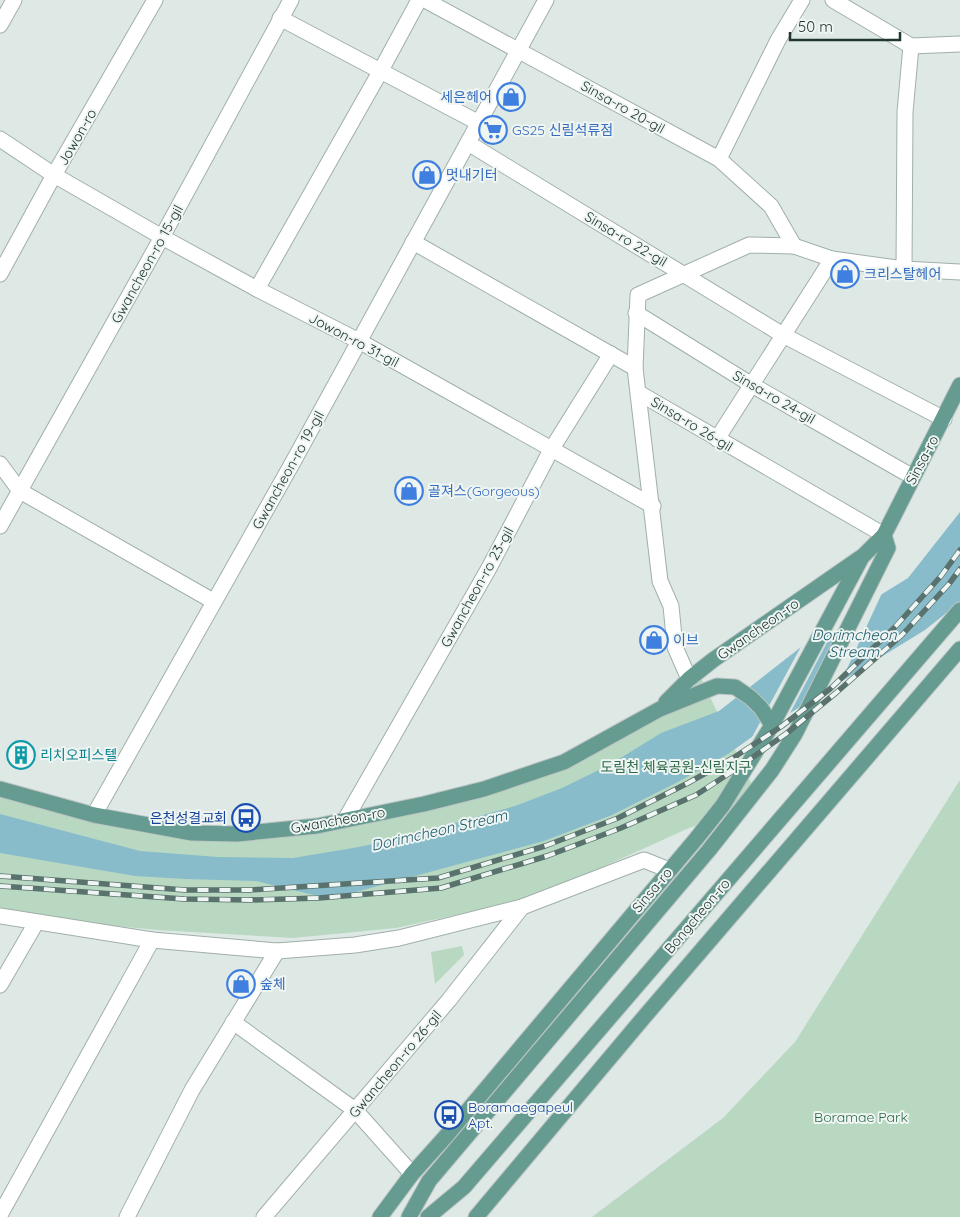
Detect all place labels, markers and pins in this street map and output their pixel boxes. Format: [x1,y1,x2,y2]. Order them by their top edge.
shop icon: 세은헤어 [496,82,526,112]
place label: 세은헤어 [440,88,492,106]
supermarket icon: GS25 신림석류점 [478,115,508,145]
place label: GS25 신림석류점 [512,121,613,139]
shop icon: 멋내기터 [412,160,442,190]
place label: 멋내기터 [446,166,498,184]
shop icon: 크리스탈헤어 [830,259,860,289]
place label: 크리스탈헤어 [864,265,941,283]
shop icon: 골져스(Gorgeous) [394,476,424,506]
place label: 골져스(Gorgeous) [428,482,540,500]
shop icon: 이브 [639,625,669,655]
place label: 이브 [673,631,699,649]
building icon: 리치오피스텔 [6,740,36,770]
place label: 리치오피스텔 [40,746,117,764]
bus stop icon: 은천성결교회 [231,803,261,833]
place label: 은천성결교회 [150,809,227,827]
shop icon: 숲체 [226,969,256,999]
place label: 숲체 [260,975,286,993]
place label: Boramaegapeul Apt. [468,1098,573,1132]
bus stop icon: Boramaegapeul Apt. [434,1100,464,1130]

